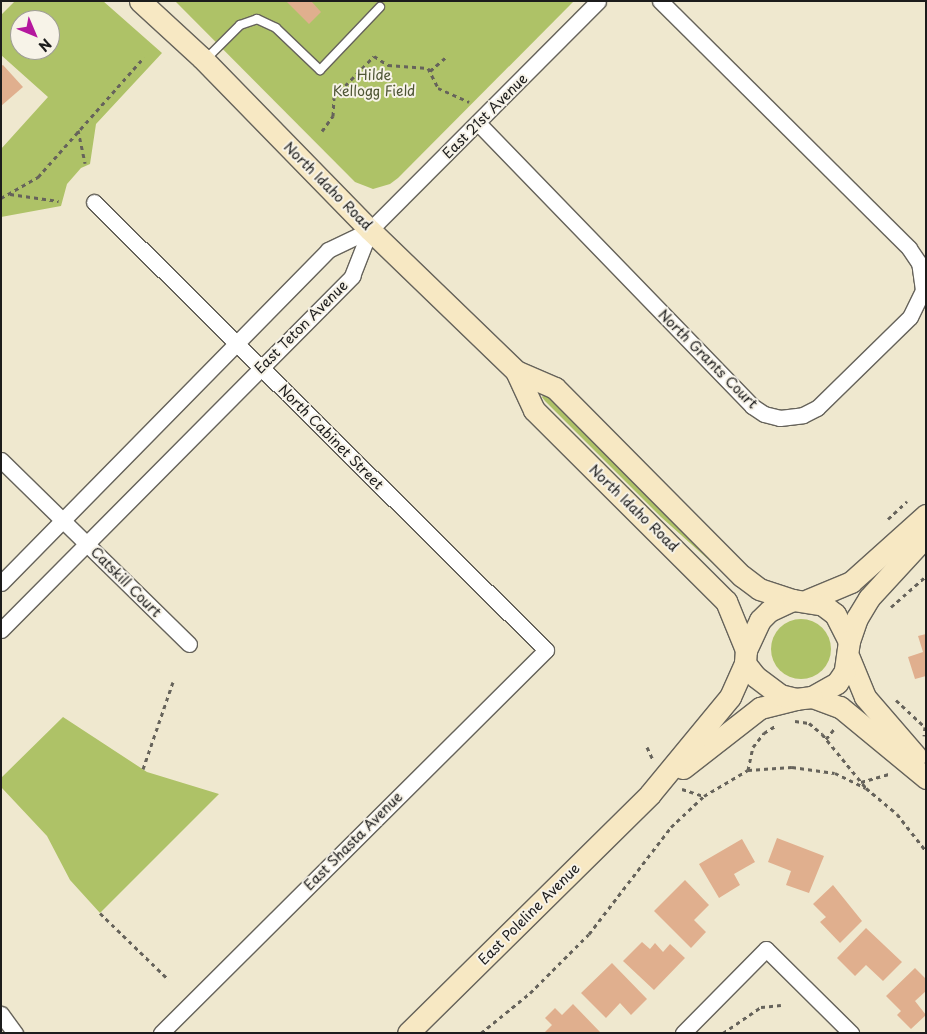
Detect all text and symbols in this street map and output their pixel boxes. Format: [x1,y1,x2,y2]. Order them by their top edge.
north arrow [10,10,60,60]
text: N [34,34,57,57]
park label: Hilde Kellogg Field [332,67,416,100]
street label: East 21st Avenue [439,70,531,162]
street label: North Idaho Road [280,138,376,234]
street label: East Teton Avenue [252,278,350,376]
street label: North Grants Court [655,306,761,412]
street label: North Cabinet Street [275,381,387,493]
street label: North Idaho Road [585,461,683,555]
street label: Catskill Court [87,543,165,621]
street label: East Shasta Avenue [300,788,406,894]
street label: East Poleline Avenue [475,860,583,968]

